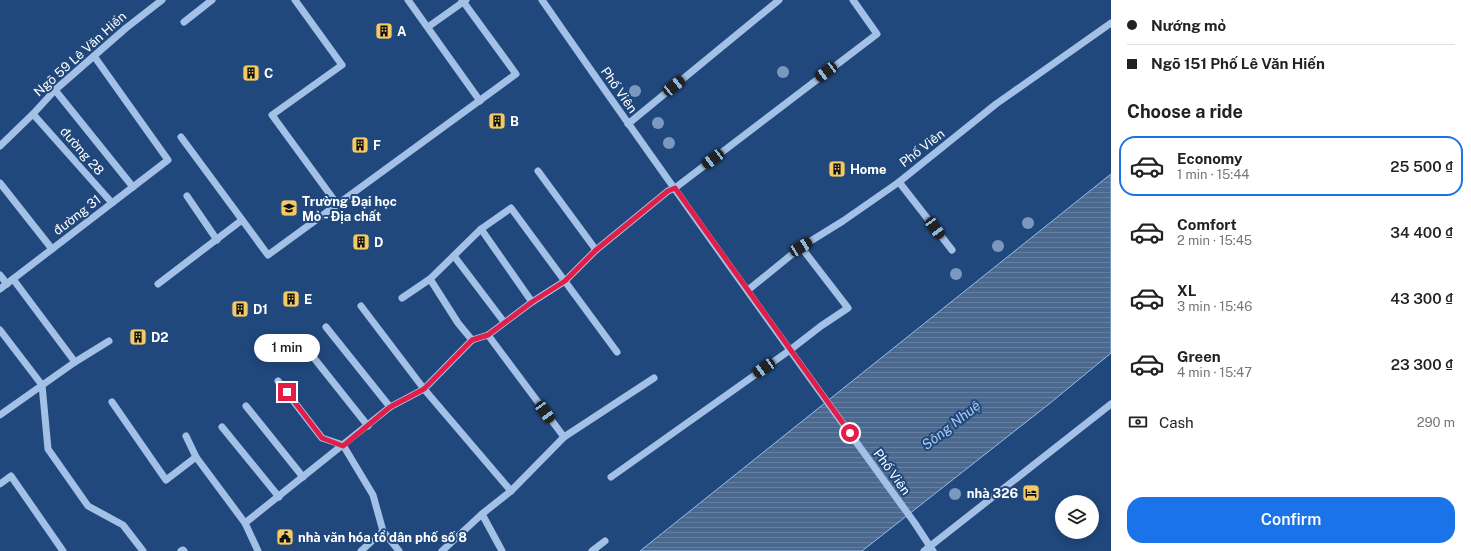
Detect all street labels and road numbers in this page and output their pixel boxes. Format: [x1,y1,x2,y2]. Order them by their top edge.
street label: Ngõ 59 Lê Văn Hiến [31,9,129,99]
street label: Phố Viên [598,64,640,116]
street label: đường 28 [57,124,107,178]
street label: Phố Viên [897,126,947,170]
street label: đường 31 [50,192,104,238]
street label: Phố Viên [870,446,914,498]

